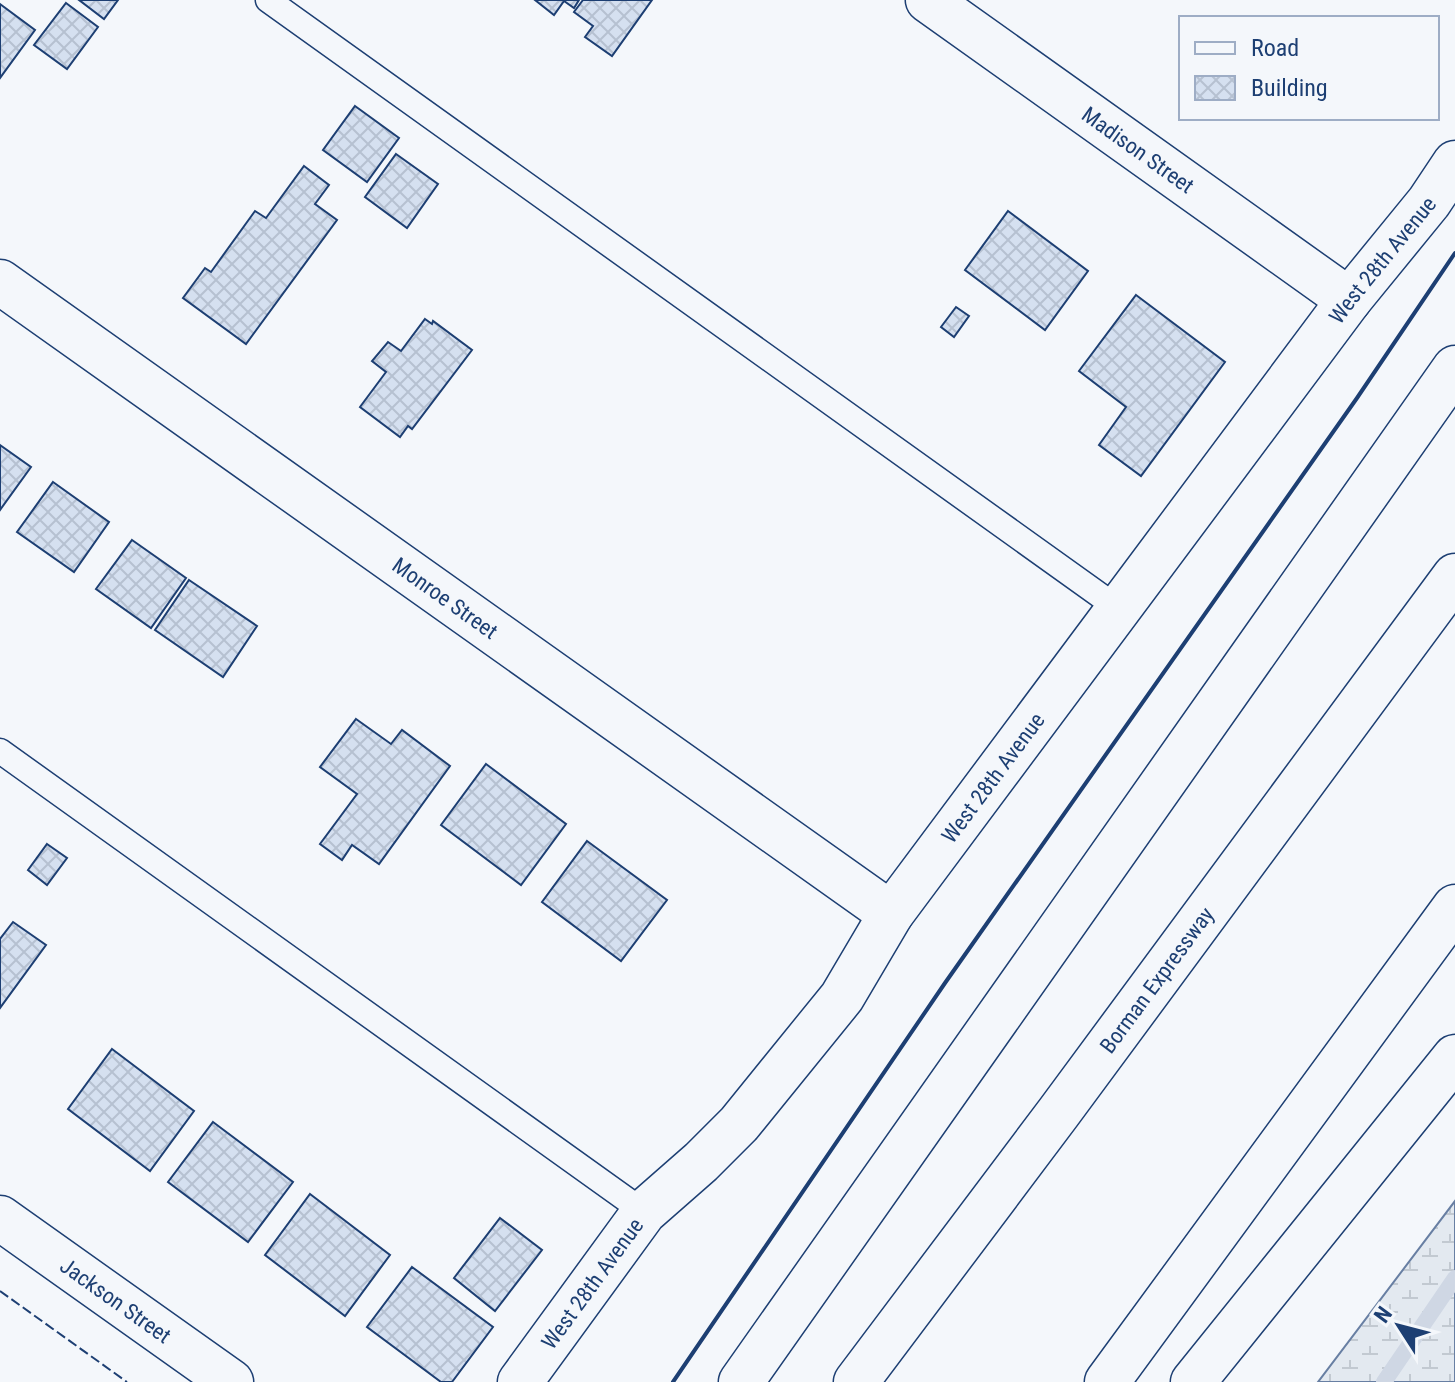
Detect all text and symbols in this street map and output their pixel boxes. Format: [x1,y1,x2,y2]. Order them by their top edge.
legend [1179,16,1439,120]
text: Road [1251,34,1299,62]
text: Building [1251,74,1328,102]
street label: Madison Street [1077,101,1199,198]
street label: West 28th Avenue [1324,191,1441,328]
street label: Monroe Street [388,552,503,644]
street label: West 28th Avenue [936,708,1049,848]
street label: Borman Expressway [1095,902,1219,1058]
street label: West 28th Avenue [536,1213,648,1354]
street label: Jackson Street [56,1252,176,1348]
north arrow [1359,1286,1439,1366]
text: N [1369,1302,1397,1327]

